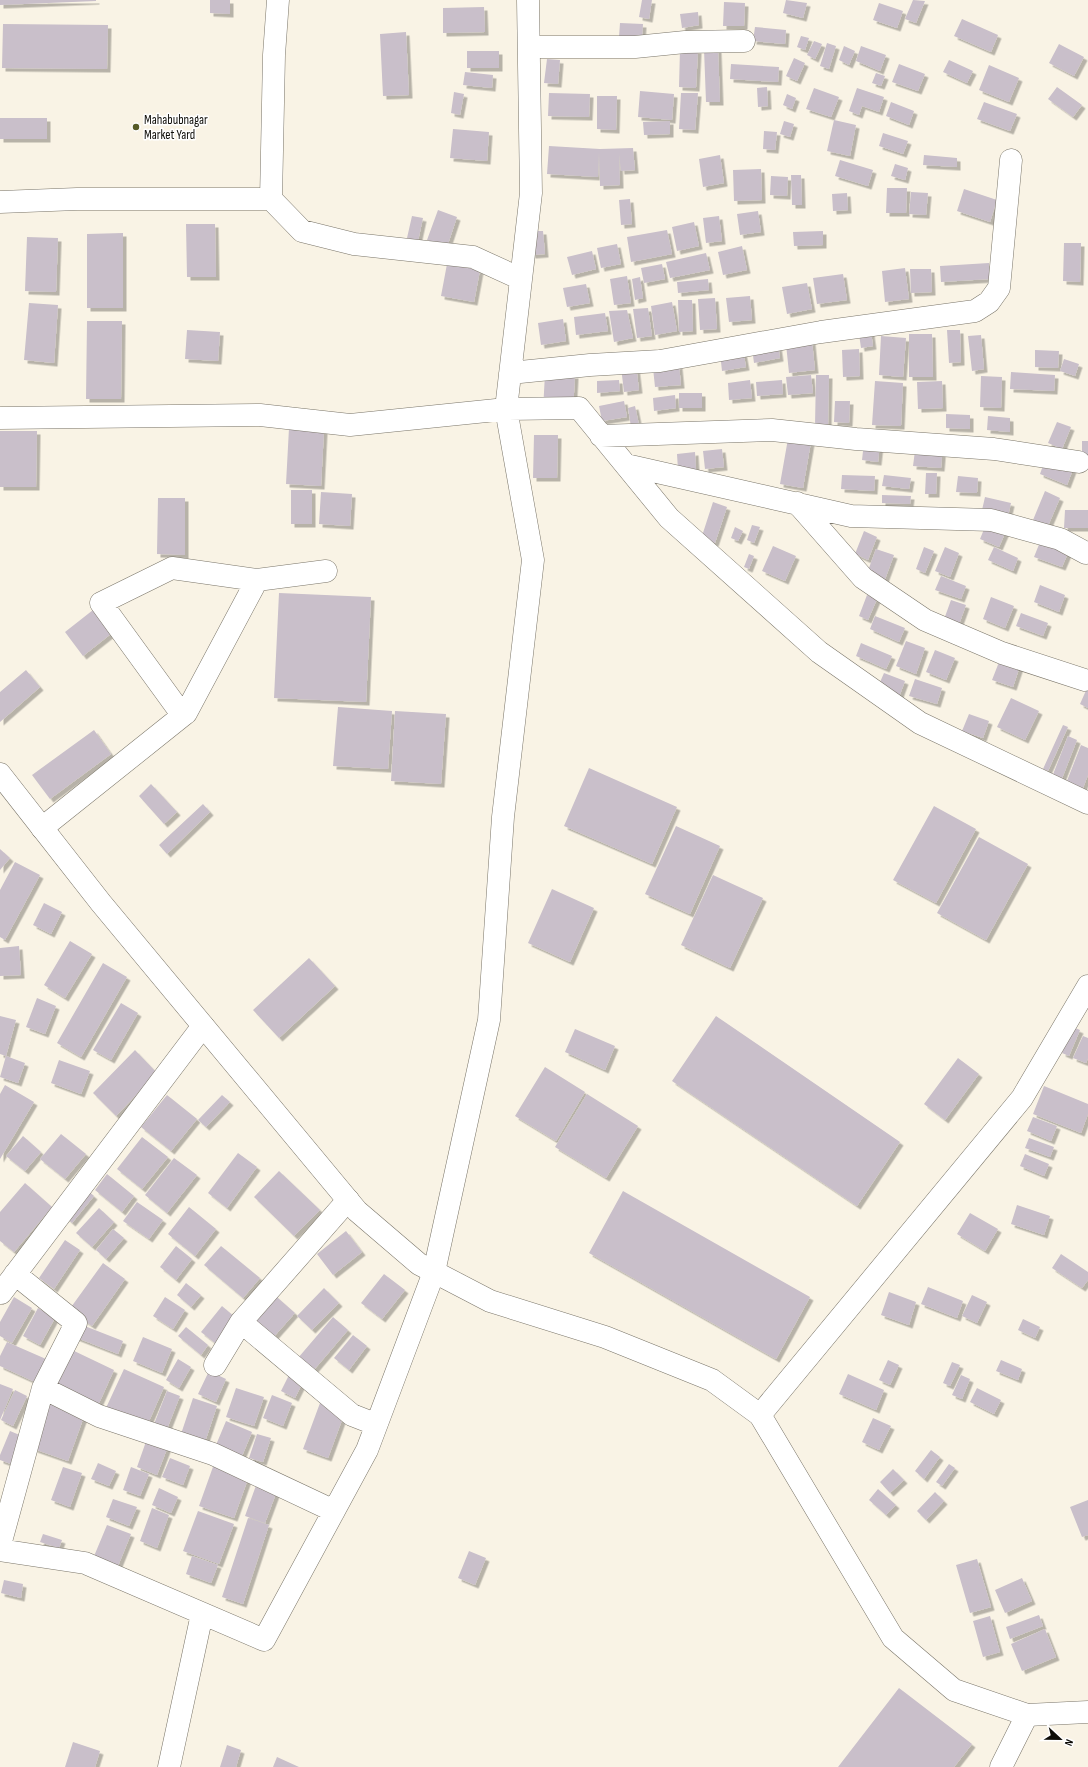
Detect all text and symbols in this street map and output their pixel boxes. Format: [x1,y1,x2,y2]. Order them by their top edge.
place label: Mahabubnagar Market Yard [144,112,208,143]
marker: Mahabubnagar Market Yard [131,122,141,132]
north arrow [1040,1719,1080,1759]
text: N [1062,1737,1076,1748]

